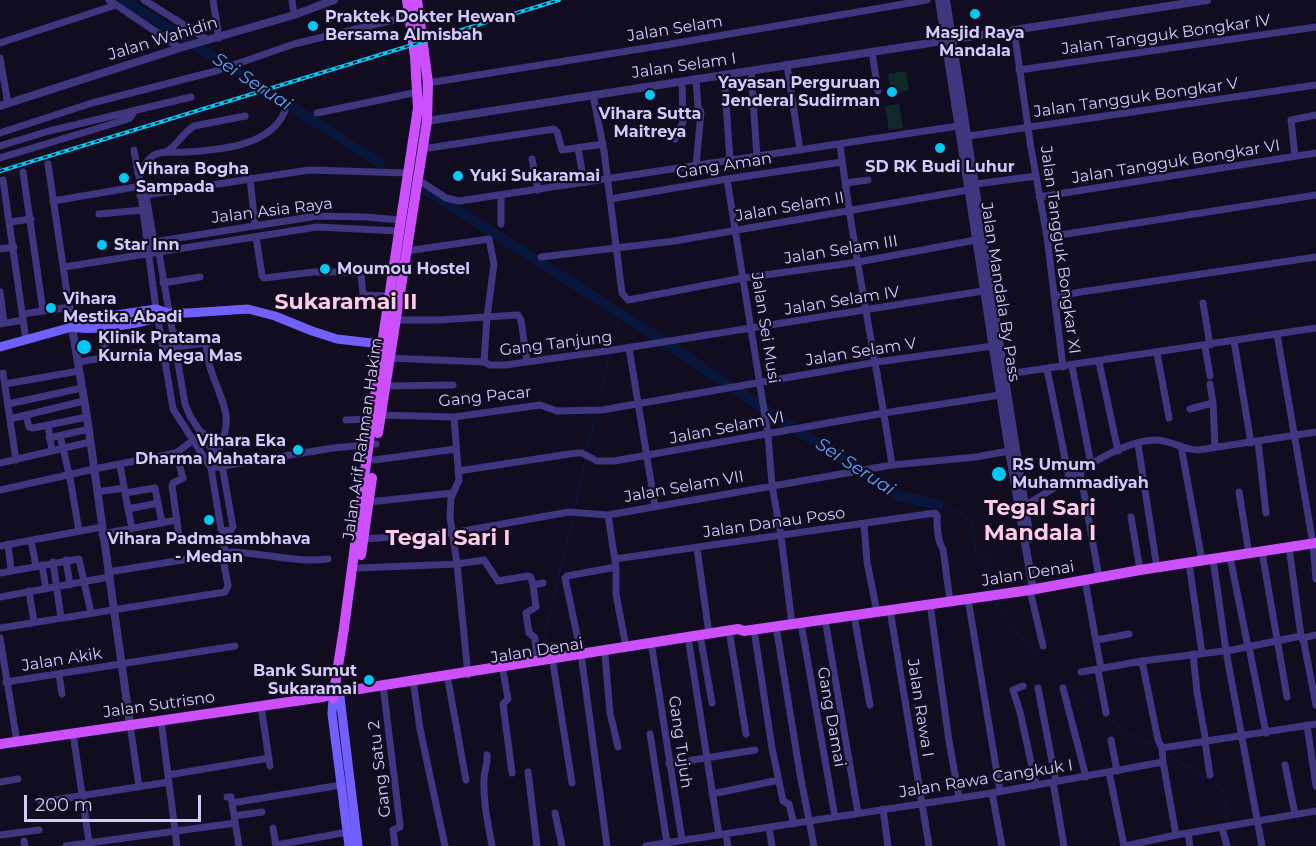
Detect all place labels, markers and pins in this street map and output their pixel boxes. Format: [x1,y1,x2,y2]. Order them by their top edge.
place label: Praktek Dokter Hewan Bersama Almisbah [325,7,516,45]
marker: Masjid Raya Mandala [968,7,982,21]
marker: Praktek Dokter Hewan Bersama Almisbah [306,19,320,33]
place label: Masjid Raya Mandala [925,23,1025,61]
place label: Yayasan Perguruan Jenderal Sudirman [718,73,880,111]
marker: Yayasan Perguruan Jenderal Sudirman [885,85,899,99]
marker: Vihara Sutta Maitreya [643,88,657,102]
place label: Vihara Sutta Maitreya [599,104,701,142]
marker: SD RK Budi Luhur [933,141,947,155]
place label: SD RK Budi Luhur [865,157,1015,177]
place label: Vihara Bogha Sampada [136,159,249,197]
place label: Yuki Sukaramai [470,166,600,186]
marker: Yuki Sukaramai [451,169,465,183]
marker: Vihara Bogha Sampada [117,171,131,185]
place label: Star Inn [114,235,180,255]
marker: Star Inn [95,238,109,252]
place label: Moumou Hostel [337,259,470,279]
marker: Moumou Hostel [318,262,332,276]
place label: Vihara Mestika Abadi [63,289,182,327]
marker: Vihara Mestika Abadi [44,301,58,315]
place label: Klinik Pratama Kurnia Mega Mas [98,328,242,366]
marker: Klinik Pratama Kurnia Mega Mas [75,338,93,356]
place label: Vihara Eka Dharma Mahatara [135,431,286,469]
marker: Vihara Eka Dharma Mahatara [291,443,305,457]
place label: RS Umum Muhammadiyah [1012,455,1149,493]
marker: RS Umum Muhammadiyah [990,465,1008,483]
marker: Vihara Padmasambhava - Medan [202,513,216,527]
place label: Vihara Padmasambhava - Medan [107,529,311,567]
place label: Bank Sumut Sukaramai [253,661,357,699]
marker: Bank Sumut Sukaramai [362,673,376,687]

